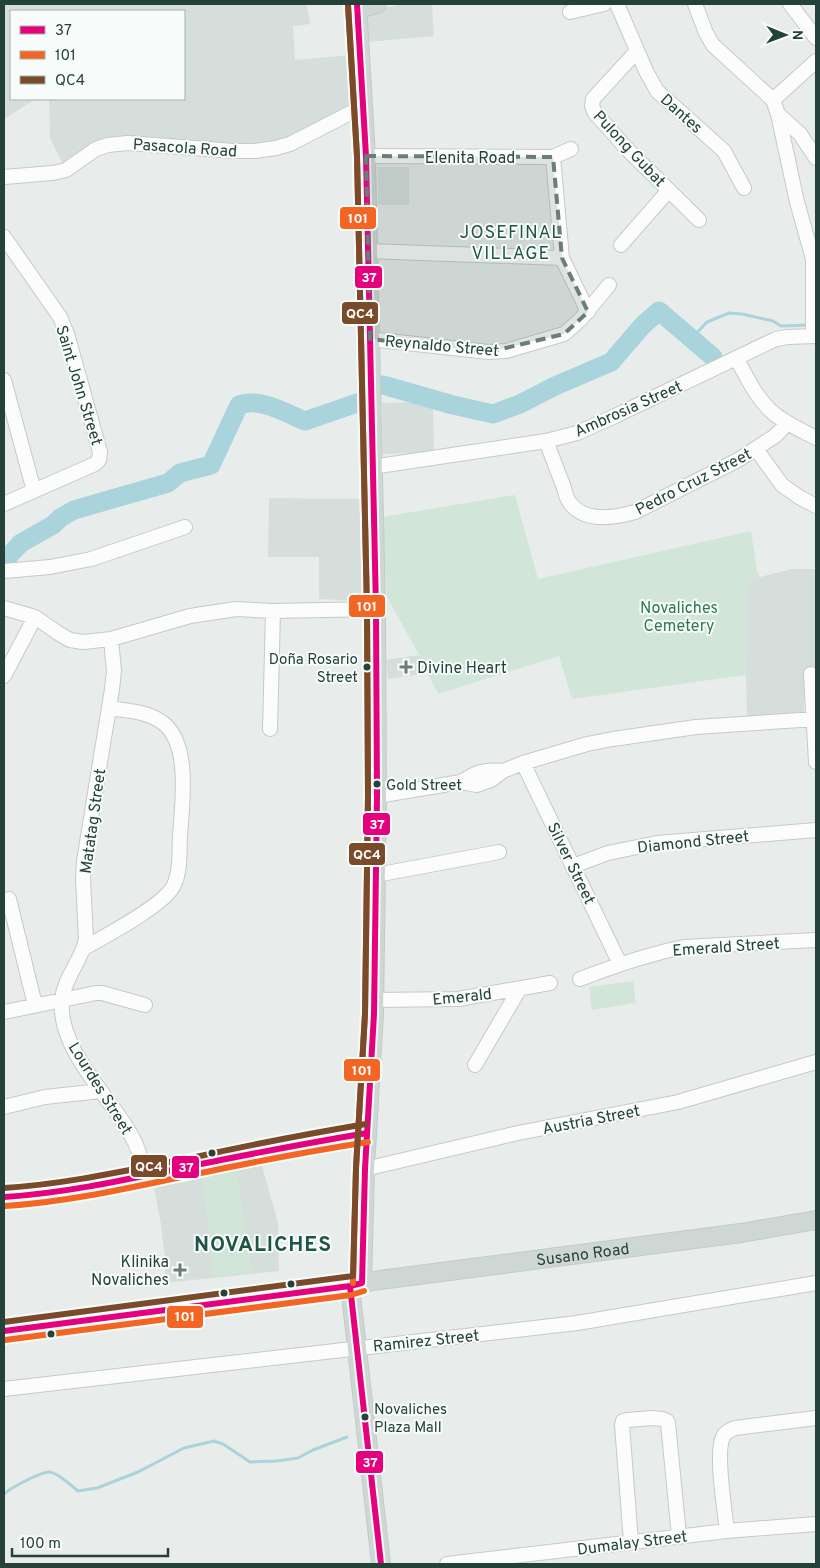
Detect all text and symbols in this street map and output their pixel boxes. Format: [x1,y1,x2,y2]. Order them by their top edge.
legend [10,10,185,100]
north arrow [760,10,810,60]
text: 37 [55,22,72,41]
text: N [788,30,805,40]
text: 101 [55,47,76,66]
text: QC4 [55,72,85,91]
street label: Dantes [655,90,706,139]
street label: Pulong Gubat [588,107,669,192]
street label: Pasacola Road [132,135,238,163]
street label: Elenita Road [425,149,515,169]
line badge: 101 [339,206,377,230]
text: 101 [348,211,368,228]
district label: JOSEFINAL VILLAGE [460,222,562,266]
line badge: 37 [354,265,383,289]
text: 37 [361,270,377,287]
line badge: QC4 [341,301,379,325]
text: QC4 [346,306,374,323]
street label: Saint John Street [50,323,106,448]
street label: Reynaldo Street [384,332,500,362]
street label: Ambrosia Street [572,377,686,442]
street label: Pedro Cruz Street [632,445,755,521]
line badge: 101 [348,594,386,618]
text: 101 [357,599,377,616]
park label: Novaliches Cemetery [640,599,718,637]
place label: Doña Rosario Street [269,651,358,688]
place label: Divine Heart [417,659,507,679]
marker: Divine Heart [399,660,413,674]
marker: Doña Rosario Street [362,662,372,672]
street label: Matatag Street [77,767,111,875]
place label: Gold Street [386,777,462,796]
marker: Gold Street [372,779,382,789]
line badge: 37 [362,812,391,836]
text: 37 [369,817,385,834]
street label: Silver Street [542,820,599,908]
street label: Diamond Street [636,827,750,859]
line badge: QC4 [348,842,386,866]
text: QC4 [353,847,381,864]
street label: Emerald Street [672,934,780,962]
street label: Emerald [432,985,493,1011]
street label: Lourdes Street [63,1039,136,1139]
line badge: 101 [343,1058,381,1082]
text: 101 [352,1063,372,1080]
street label: Austria Street [541,1102,642,1140]
unlabelled marker [207,1148,217,1158]
line badge: QC4 [130,1154,168,1178]
line badge: 37 [171,1155,200,1179]
text: QC4 [135,1159,163,1176]
text: 37 [178,1160,194,1177]
district label: NOVALICHES [194,1232,332,1259]
street label: Susano Road [535,1240,631,1272]
place label: Klinika Novaliches [91,1253,169,1291]
marker: Klinika Novaliches [173,1263,187,1277]
unlabelled marker [286,1279,296,1289]
unlabelled marker [219,1288,229,1298]
line badge: 101 [166,1305,204,1329]
text: 101 [175,1309,195,1326]
street label: Ramirez Street [372,1326,480,1358]
unlabelled marker [46,1329,56,1339]
place label: Novaliches Plaza Mall [374,1401,447,1438]
marker: Novaliches Plaza Mall [360,1412,370,1422]
line badge: 37 [355,1450,384,1474]
text: 37 [362,1455,378,1472]
scale bar [12,1526,169,1558]
street label: Dumalay Street [576,1527,689,1561]
text: 100 m [20,1535,61,1554]

